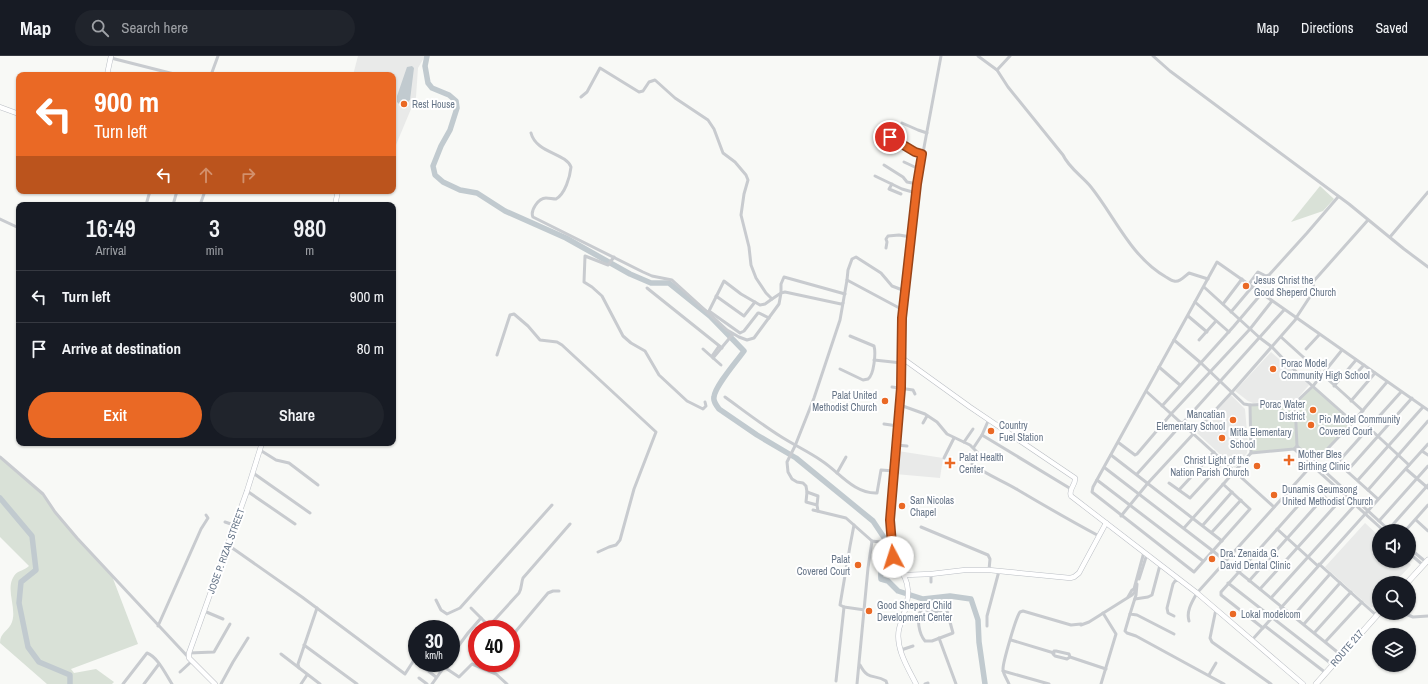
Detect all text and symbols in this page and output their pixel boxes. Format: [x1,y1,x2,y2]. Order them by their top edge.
search box [75,10,355,46]
text: Map [20,15,51,41]
icon: search [89,17,111,39]
text: Search here [121,17,188,38]
text: Map [1257,19,1279,37]
text: Directions [1301,19,1353,37]
text: Saved [1375,19,1408,37]
text: 900 m [94,83,159,121]
icon: left [28,88,80,140]
place label: Rest House [412,98,455,111]
marker: Rest House [399,99,409,109]
text: Turn left [94,119,147,144]
pin [873,120,907,154]
icon: arrive [879,126,901,148]
icon: left [153,164,175,186]
icon: ahead [195,164,217,186]
icon: right [237,164,259,186]
text: 16:49 [86,212,136,244]
text: 3 [209,212,220,244]
text: 980 [293,212,326,244]
text: Arrival [95,242,126,259]
text: min [206,242,223,259]
text: m [305,242,314,259]
place label: Jesus Christ the Good Sheperd Church [1254,274,1336,299]
marker: Jesus Christ the Good Sheperd Church [1241,281,1251,291]
icon: left [28,286,50,308]
text: Turn left [62,286,110,307]
text: 900 m [350,286,384,307]
icon: arrive [28,338,50,360]
text: Arrive at destination [62,338,181,359]
text: 80 m [357,338,384,359]
place label: Porac Model Community High School [1281,357,1370,382]
marker: Porac Model Community High School [1268,364,1278,374]
place label: Palat United Methodist Church [812,389,877,414]
button: Exit [28,392,202,438]
button: Share [210,392,384,438]
marker: Palat United Methodist Church [880,396,890,406]
place label: Porac Water District [1260,398,1306,423]
marker: Porac Water District [1308,405,1318,415]
place label: Mancatian Elementary School [1156,408,1225,433]
place label: Pio Model Community Covered Court [1319,413,1401,438]
marker: Mancatian Elementary School [1228,415,1238,425]
place label: Country Fuel Station [999,419,1043,444]
marker: Pio Model Community Covered Court [1306,420,1316,430]
marker: Country Fuel Station [986,426,996,436]
place label: Mitla Elementary School [1230,426,1292,451]
marker: Mitla Elementary School [1217,433,1227,443]
place label: Mother Bles Birthing Clinic [1298,448,1350,473]
place label: Palat Health Center [959,451,1004,476]
place label: Christ Light of the Nation Parish Church [1170,454,1249,479]
marker: Mother Bles Birthing Clinic [1283,454,1295,466]
marker: Palat Health Center [944,457,956,469]
marker: Christ Light of the Nation Parish Church [1252,461,1262,471]
place label: Dunamis Geumsong United Methodist Church [1282,483,1373,508]
marker: Dunamis Geumsong United Methodist Church [1269,490,1279,500]
place label: San Nicolas Chapel [910,494,954,519]
marker: San Nicolas Chapel [897,501,907,511]
street label: JOSE P. RIZAL STREET [204,506,248,596]
map controls [1372,524,1416,672]
button: sound [1372,524,1416,568]
position arrow [872,536,914,578]
place label: Dra. Zenaida G. David Dental Clinic [1220,547,1291,572]
place label: Palat Covered Court [797,553,851,578]
marker: Dra. Zenaida G. David Dental Clinic [1207,554,1217,564]
marker: Palat Covered Court [853,560,863,570]
button: search [1372,576,1416,620]
place label: Good Sheperd Child Development Center [877,599,952,624]
marker: Good Sheperd Child Development Center [864,606,874,616]
place label: Lokal modelcom [1241,608,1301,621]
marker: Lokal modelcom [1228,609,1238,619]
speed limit sign: 40 [468,620,520,672]
text: 30 [425,627,443,654]
street label: ROUTE 217 [1327,627,1367,669]
button: layers [1372,628,1416,672]
text: km/h [425,649,443,662]

